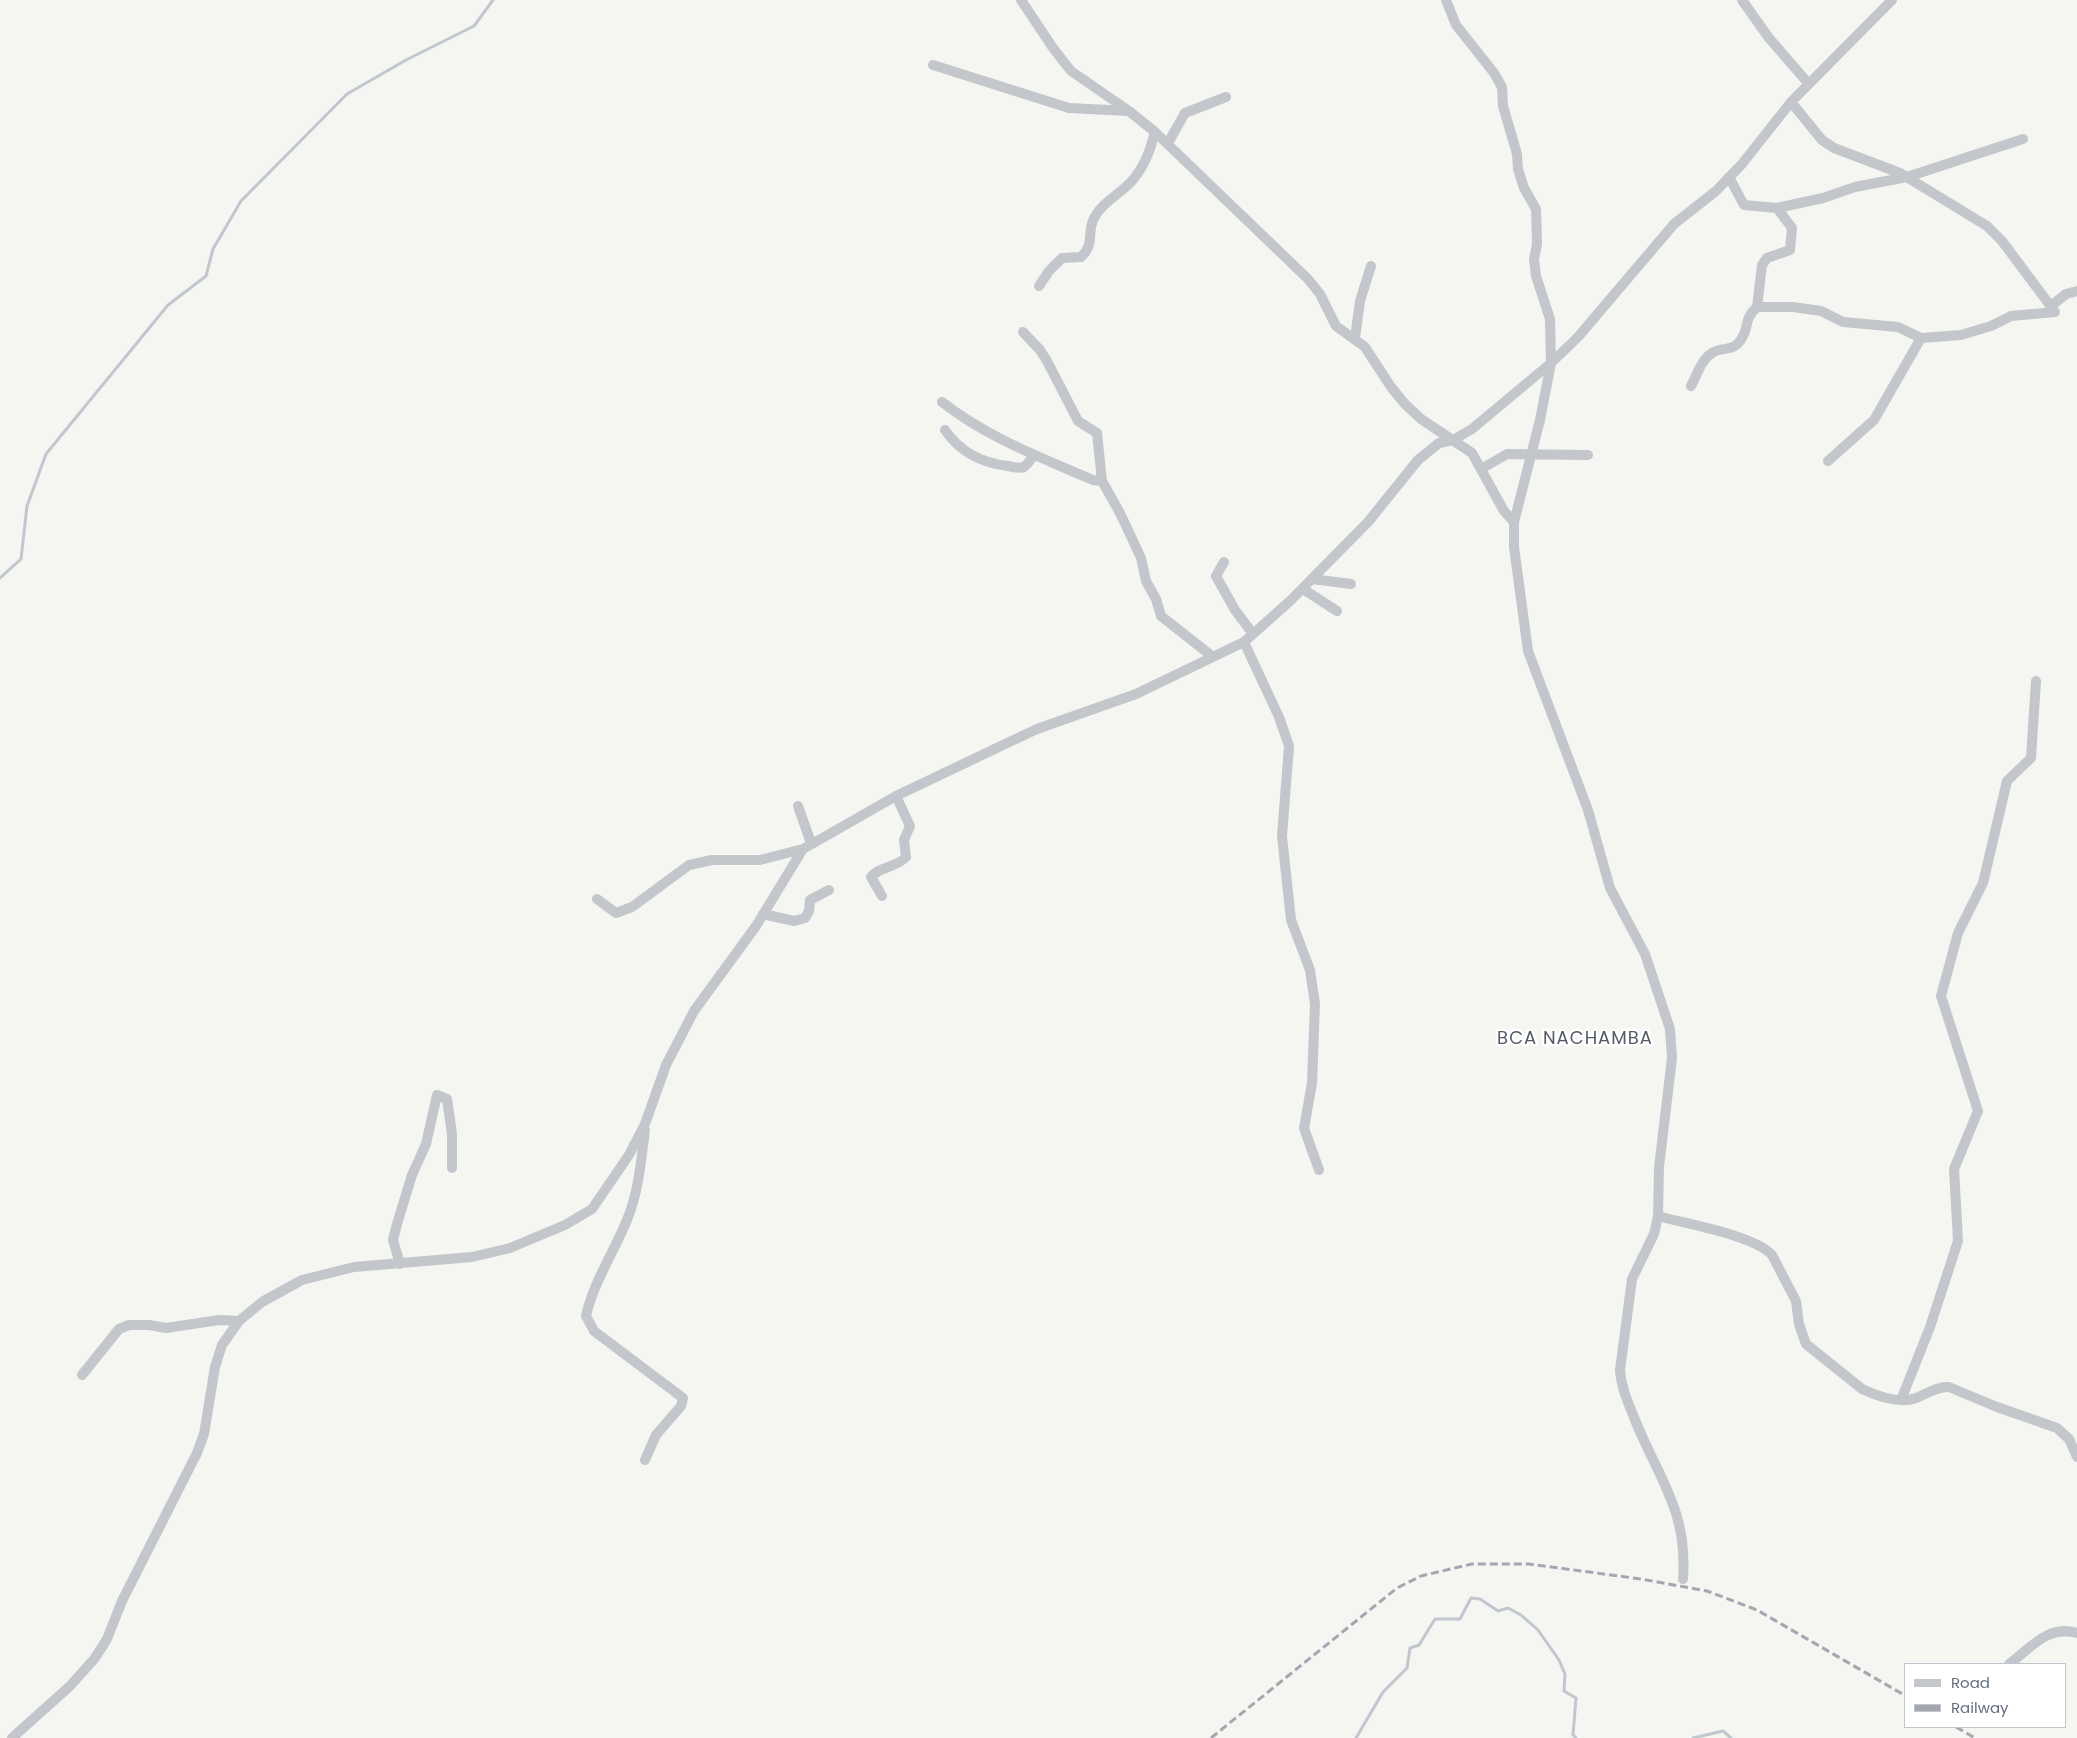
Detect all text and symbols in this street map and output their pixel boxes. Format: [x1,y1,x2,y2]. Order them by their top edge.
district label: BCA NACHAMBA [1496,1028,1654,1050]
legend [1904,1663,2067,1728]
text: Road [1951,1672,1990,1693]
text: Railway [1951,1697,2009,1718]

